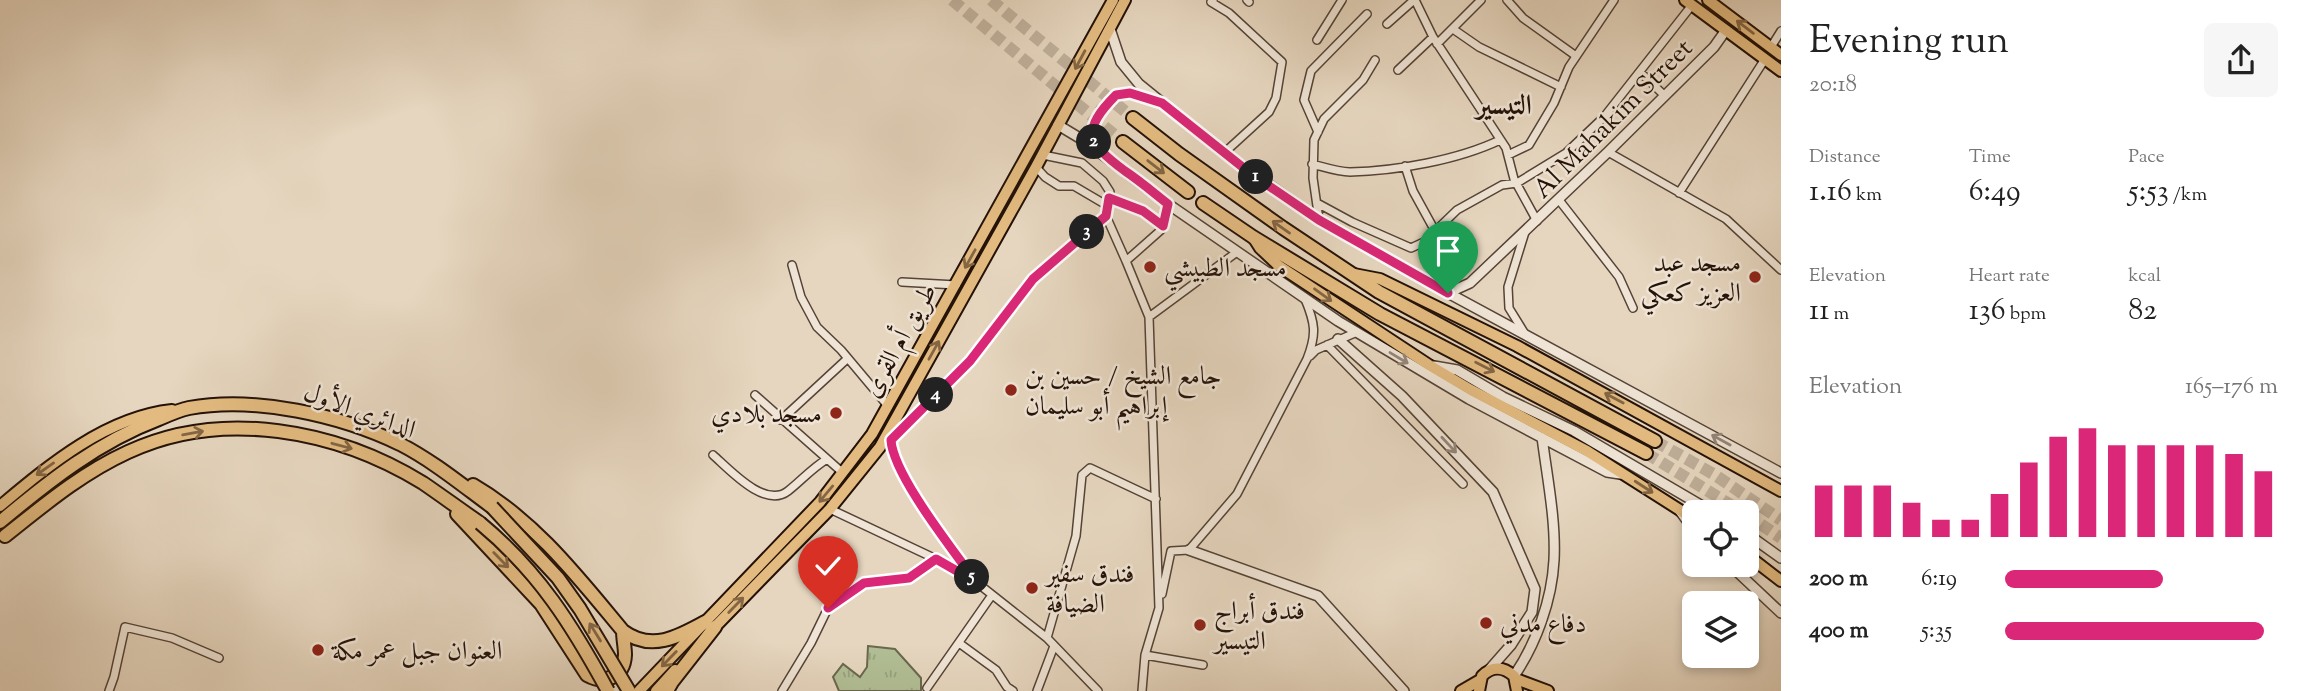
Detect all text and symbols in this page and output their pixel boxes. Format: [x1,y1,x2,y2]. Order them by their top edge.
text: Evening run [1809,16,2009,70]
one-way arrow [1736,20,1754,35]
button: share [2204,23,2278,97]
street label: Al Mahakim Street [1525,31,1702,208]
one-way arrow [1073,49,1086,70]
text: 20:18 [1809,69,1857,102]
district label: التيسير [1473,87,1532,127]
pin: 2 [1076,124,1112,160]
text: 2 [1089,128,1098,155]
text: Distance [1809,144,1881,171]
text: Time [1969,144,2011,171]
text: Pace [2128,144,2165,171]
one-way arrow [1146,160,1164,175]
pin: 1 [1238,160,1274,194]
text: 1 [1252,163,1259,190]
text: 1.16 [1809,171,1852,214]
text: 6:49 [1969,171,2021,214]
text: 5:53 [2128,171,2169,214]
text: km [1852,182,1882,209]
text: /km [2169,182,2207,209]
pin: 3 [1070,215,1104,250]
text: 3 [1083,218,1090,245]
one-way arrow [1272,220,1291,234]
pin [1418,221,1478,293]
icon: arrive [1429,232,1467,270]
place label: مسجد عبد العزيز كعكي [1641,246,1741,316]
one-way arrow [963,248,976,269]
place label: مسجد الطبيشي [1164,251,1287,291]
marker: مسجد الطبيشي [1142,259,1158,275]
text: Elevation [1809,263,1886,290]
text: Heart rate [1969,263,2050,290]
text: kcal [2128,263,2161,290]
marker: مسجد عبد العزيز كعكي [1747,269,1763,285]
street label: طريق أم القرى [854,277,949,406]
one-way arrow [1314,287,1333,302]
text: 11 [1809,290,1829,333]
text: 136 [1969,290,2006,333]
text: 82 [2128,290,2157,333]
text: m [1829,301,1849,328]
text: bpm [2006,301,2046,328]
one-way arrow [928,340,941,361]
one-way arrow [1389,351,1408,366]
place label: جامع الشيخ / حسين بن إبراهيم أبو سليمان [1025,359,1222,431]
one-way arrow [1474,361,1494,375]
text: Elevation [1809,371,1902,404]
text: 165–176 m [2185,371,2278,404]
street label: الدائري الأول [298,373,421,450]
pin: 4 [918,378,954,412]
text: 4 [931,381,940,408]
marker: جامع الشيخ / حسين بن إبراهيم أبو سليمان [1003,382,1019,398]
one-way arrow [1605,391,1625,405]
place label: مسجد بلادي [711,397,822,434]
marker: مسجد بلادي [828,405,844,421]
one-way arrow [181,426,204,439]
one-way arrow [1711,433,1732,446]
one-way arrow [1441,436,1457,454]
one-way arrow [330,440,353,453]
one-way arrow [36,462,55,476]
one-way arrow [1634,481,1654,495]
one-way arrow [818,485,834,503]
map controls [1682,500,1759,668]
button: locate [1682,500,1759,577]
pin [798,536,858,608]
icon: check [809,547,847,585]
one-way arrow [493,551,509,569]
place label: فندق سفير الضيافة [1043,557,1135,624]
pin: 5 [954,560,990,594]
text: 5 [968,563,975,590]
text: 200 m [1809,563,1868,596]
text: 6:19 [1921,563,1957,596]
marker: فندق سفير الضيافة [1024,580,1040,596]
button: layers [1682,591,1759,668]
place label: فندق أبراج التيسير [1211,593,1305,661]
one-way arrow [727,597,744,614]
place label: دفاع مدني [1500,607,1586,645]
marker: دفاع مدني [1478,615,1494,631]
text: 400 m [1809,615,1869,648]
text: 5:35 [1921,615,1952,648]
marker: فندق أبراج التيسير [1192,617,1208,633]
one-way arrow [587,623,601,643]
place label: العنوان جبل عمر مكة [330,634,502,671]
marker: العنوان جبل عمر مكة [310,642,326,658]
one-way arrow [661,650,678,667]

